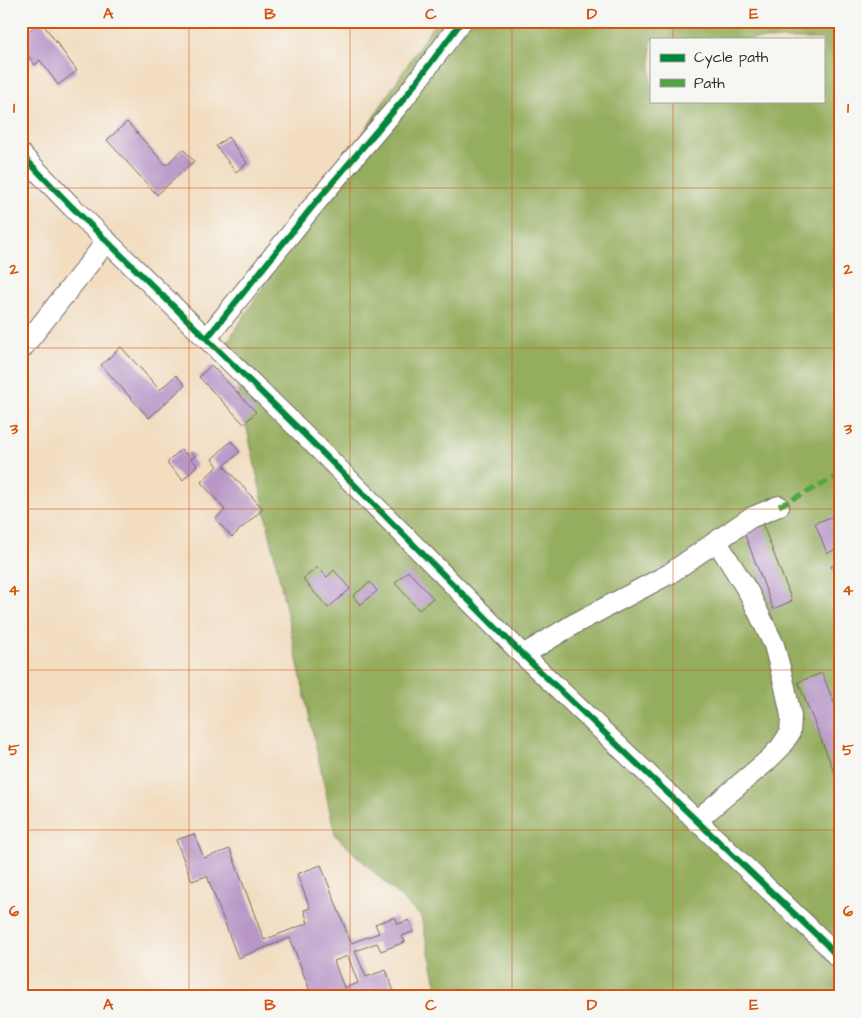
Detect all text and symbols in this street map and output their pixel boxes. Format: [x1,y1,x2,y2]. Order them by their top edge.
text: A [103,3,114,25]
text: B [264,3,276,25]
text: C [425,3,437,25]
text: D [587,3,598,25]
text: E [749,3,759,25]
legend [650,38,824,102]
text: Cycle path [694,47,769,69]
text: Path [694,73,725,94]
text: 1 [13,97,16,119]
text: 1 [847,97,850,119]
text: 2 [8,258,19,280]
text: 2 [842,258,853,280]
text: 3 [9,418,19,440]
text: 3 [843,418,853,440]
text: 4 [9,579,20,601]
text: 4 [843,579,854,601]
text: 5 [8,739,20,761]
text: 5 [842,739,854,761]
text: 6 [9,900,19,922]
text: 6 [843,900,853,922]
text: A [103,994,114,1016]
text: B [264,994,276,1016]
text: C [425,994,437,1016]
text: D [587,994,598,1016]
text: E [749,994,759,1016]

